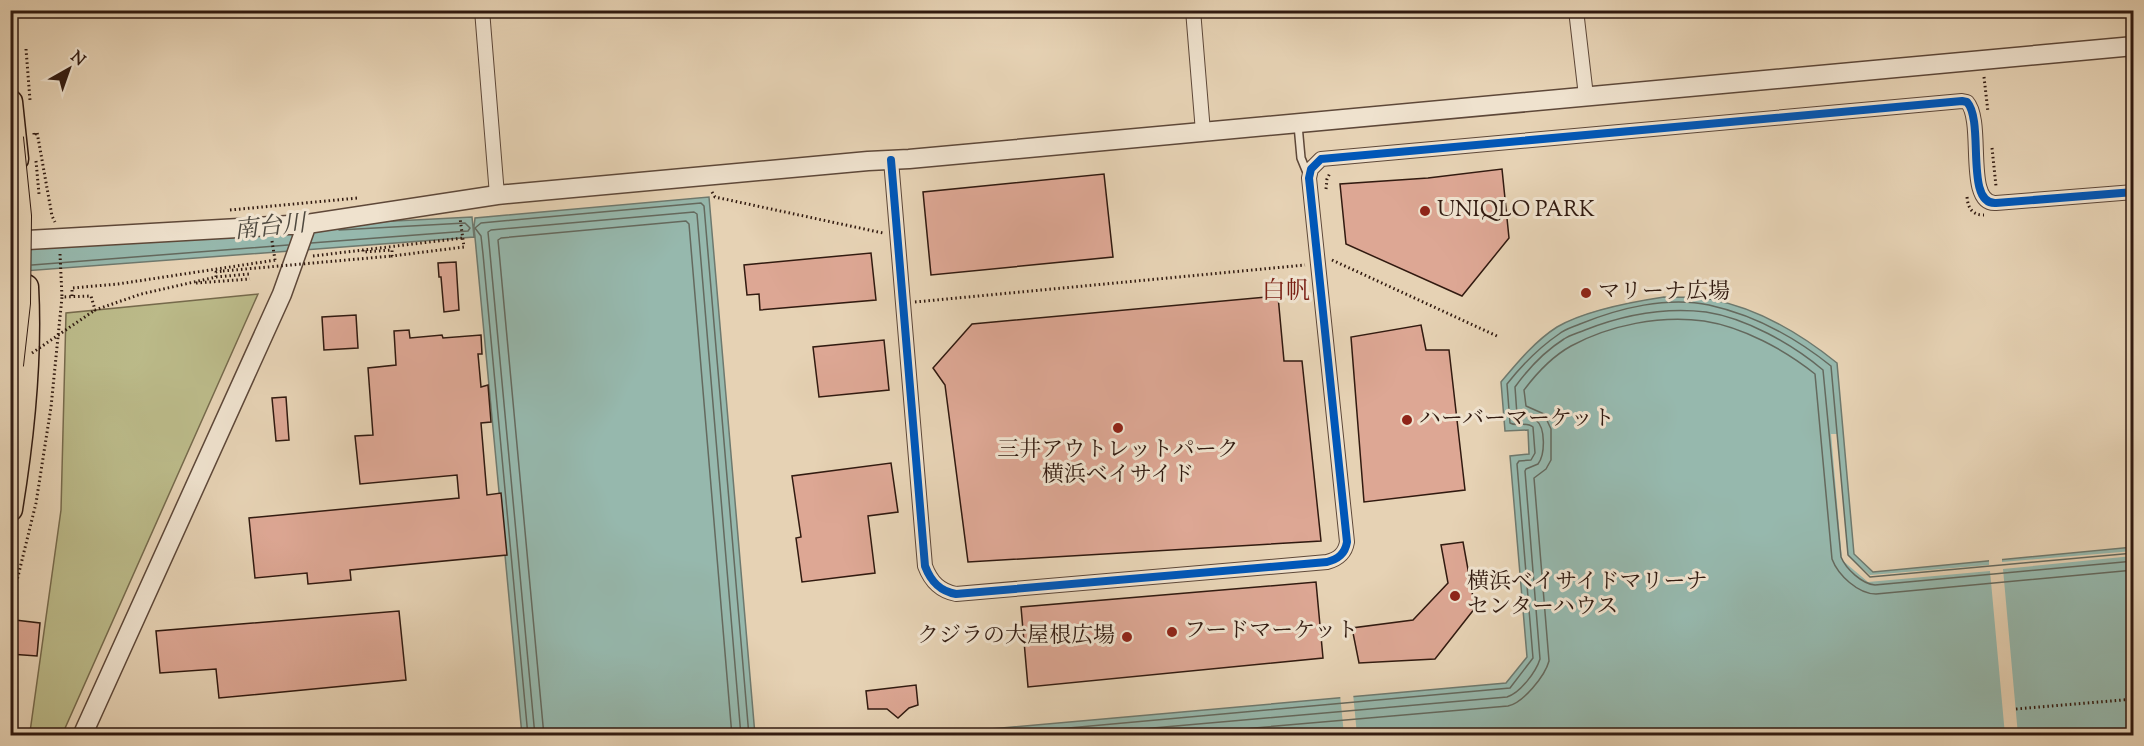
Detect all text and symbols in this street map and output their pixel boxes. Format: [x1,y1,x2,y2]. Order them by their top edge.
north arrow [39,39,99,99]
text: N [65,47,89,72]
place label: UNIQLO PARK [1437,195,1595,227]
marker: UNIQLO PARK [1418,204,1432,218]
water label: 南台川 [232,207,311,249]
district label: 白帆 [1262,275,1310,309]
place label: マリーナ広場 [1598,277,1730,309]
marker: マリーナ広場 [1579,286,1593,300]
place label: ハーバーマーケット [1419,404,1615,436]
marker: ハーバーマーケット [1400,413,1414,427]
marker: 三井アウトレットパーク 横浜ベイサイド [1111,421,1125,435]
place label: 三井アウトレットパーク 横浜ベイサイド [997,435,1239,492]
place label: 横浜ベイサイドマリーナ センターハウス [1467,567,1707,624]
marker: 横浜ベイサイドマリーナ センターハウス [1448,589,1462,603]
place label: フードマーケット [1184,616,1358,648]
place label: クジラの大屋根広場 [917,621,1115,653]
marker: フードマーケット [1165,625,1179,639]
marker: クジラの大屋根広場 [1120,630,1134,644]

